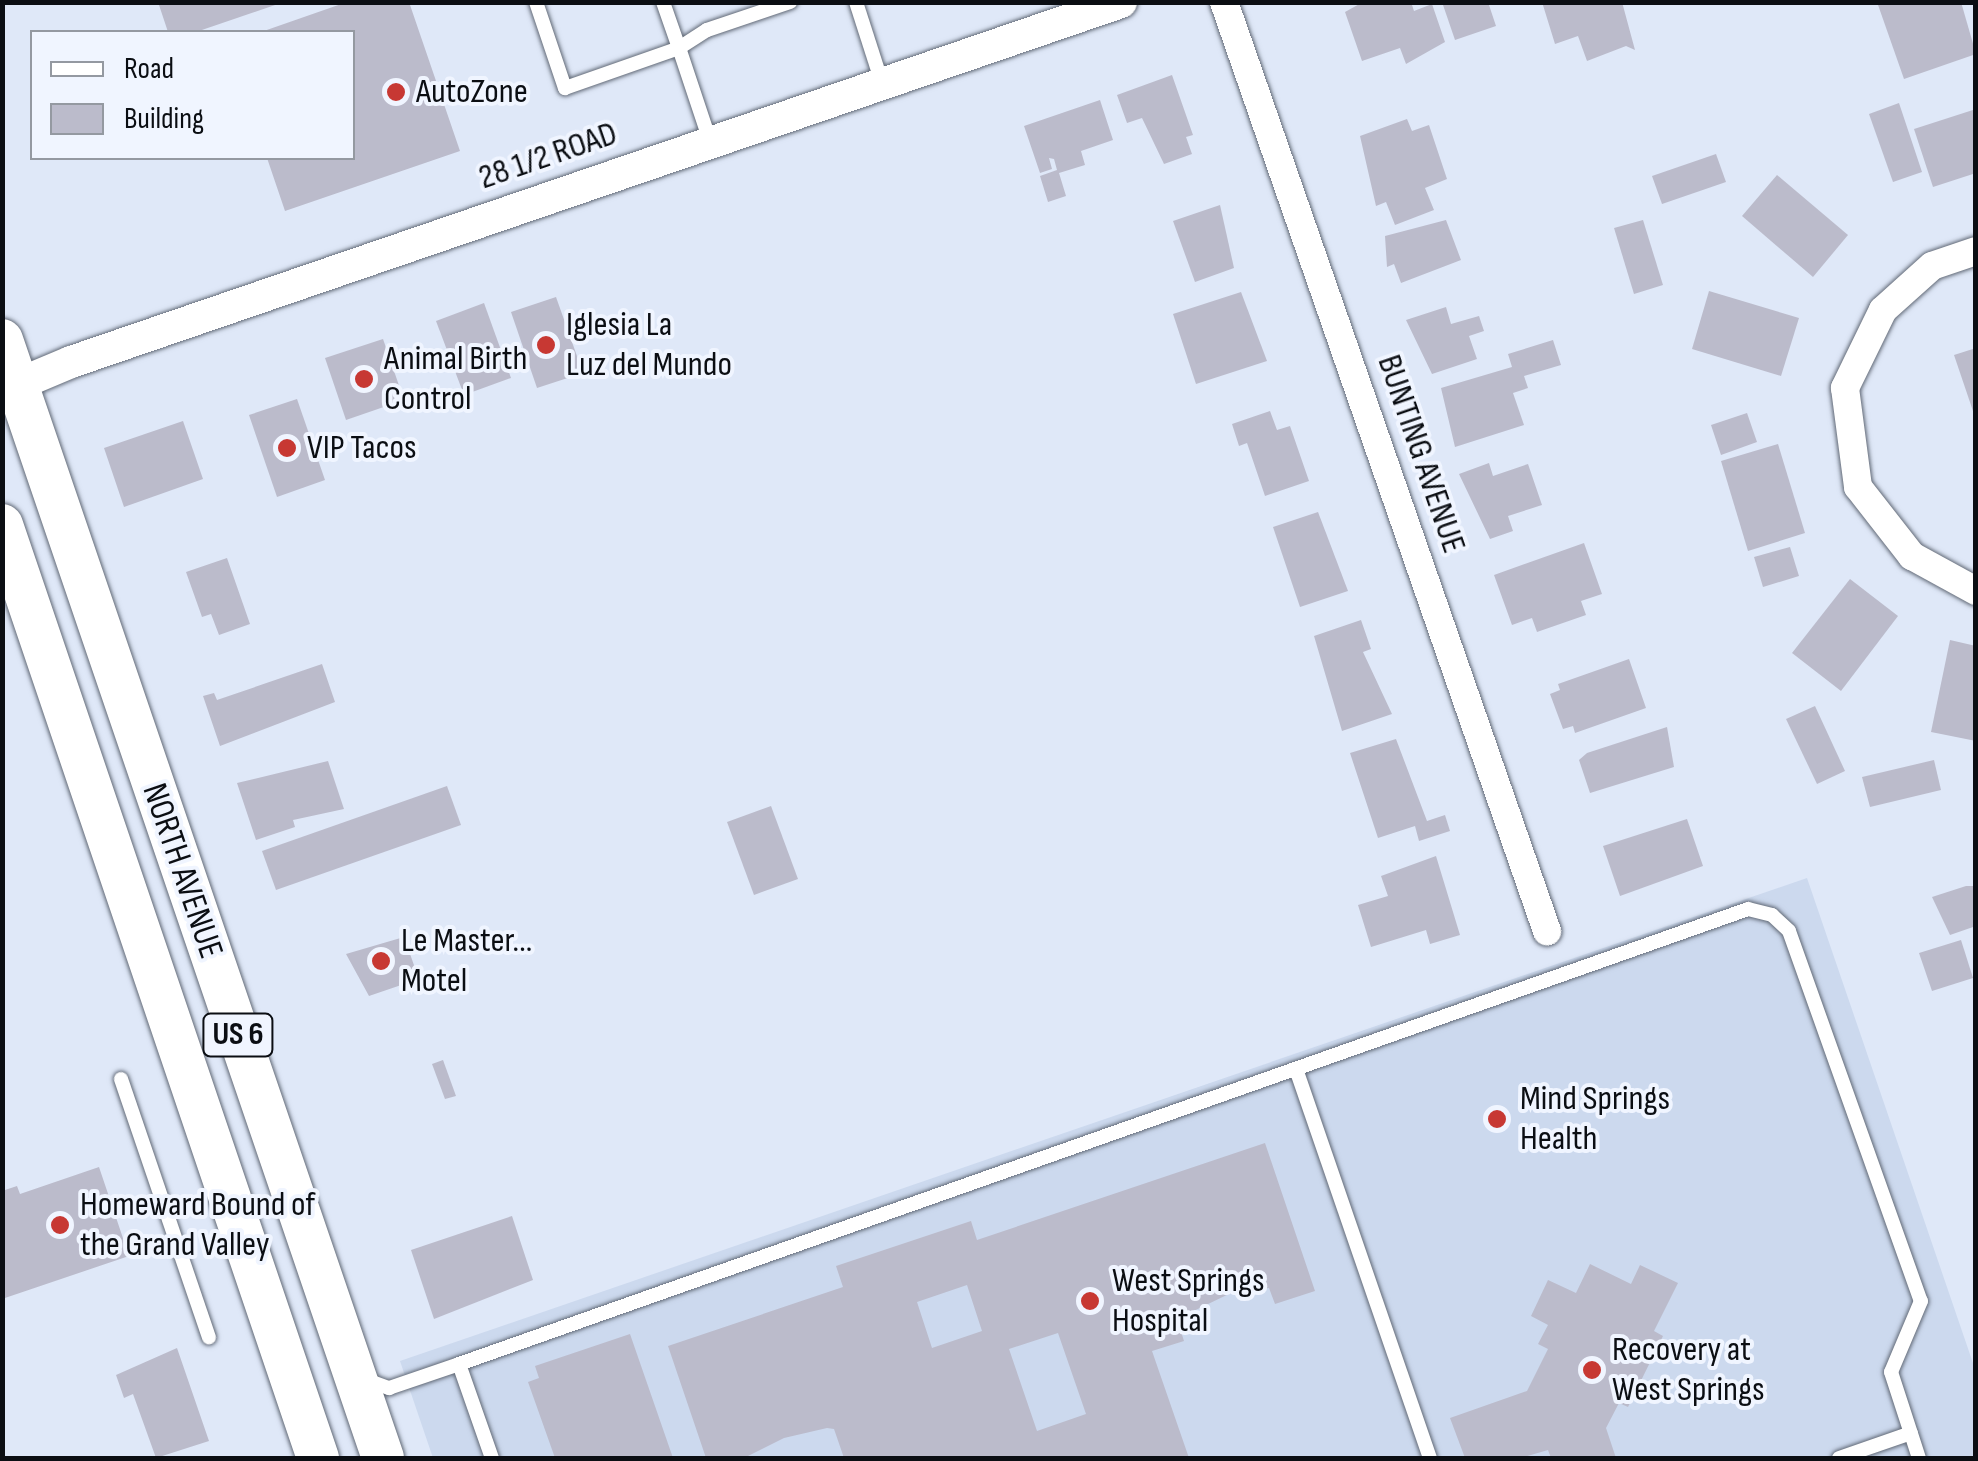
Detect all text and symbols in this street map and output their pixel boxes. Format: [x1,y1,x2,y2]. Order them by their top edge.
legend [30,30,355,160]
text: Road [124,51,174,87]
place label: AutoZone [416,71,528,113]
marker: AutoZone [385,81,407,103]
text: Building [124,101,204,137]
street label: 28 1/2 ROAD [473,113,623,199]
place label: Iglesia La Luz del Mundo [566,304,732,386]
marker: Iglesia La Luz del Mundo [535,334,557,356]
place label: Animal Birth Control [384,338,527,420]
street label: BUNTING AVENUE [1368,349,1474,559]
marker: Animal Birth Control [353,368,375,390]
place label: VIP Tacos [307,427,416,469]
marker: VIP Tacos [276,437,298,459]
street label: NORTH AVENUE [133,778,231,964]
place label: Le Master... Motel [401,920,532,1002]
marker: Le Master... Motel [370,950,392,972]
road number: US 6 [200,1008,276,1062]
place label: Mind Springs Health [1520,1078,1670,1160]
marker: Mind Springs Health [1484,1106,1510,1132]
place label: Homeward Bound of the Grand Valley [80,1184,315,1266]
marker: Homeward Bound of the Grand Valley [49,1214,71,1236]
place label: West Springs Hospital [1112,1260,1265,1342]
marker: West Springs Hospital [1077,1288,1103,1314]
place label: Recovery at West Springs [1612,1329,1765,1411]
marker: Recovery at West Springs [1581,1359,1603,1381]

